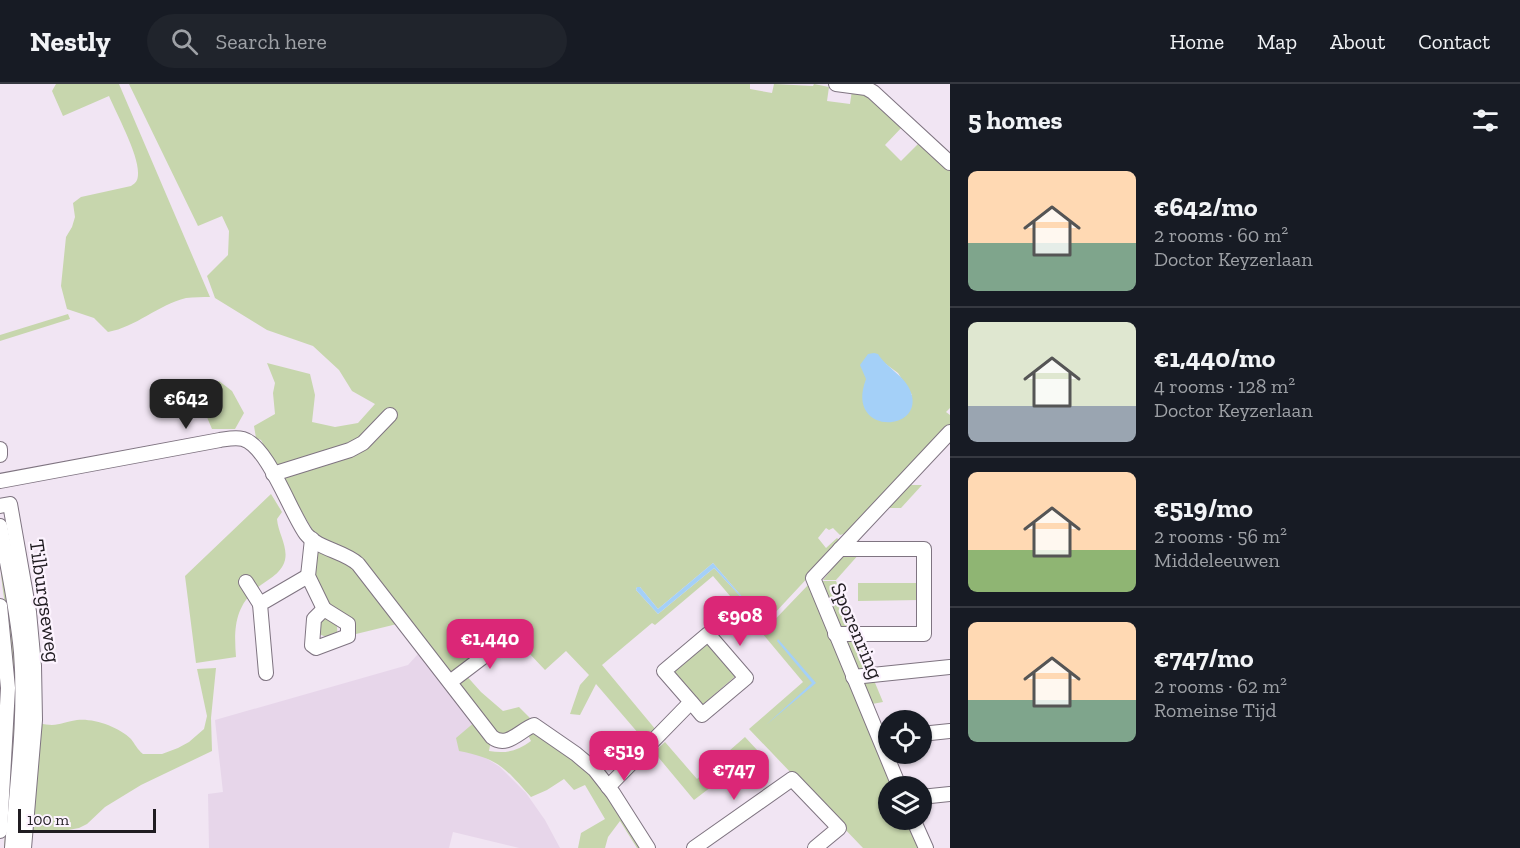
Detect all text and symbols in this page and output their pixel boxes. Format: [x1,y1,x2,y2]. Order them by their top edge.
search box [147,14,567,68]
text: Nestly [30,25,111,58]
icon: search [168,25,201,58]
text: Search here [216,28,327,55]
text: Home [1170,29,1224,54]
text: Map [1257,29,1297,54]
text: About [1330,29,1385,54]
text: Contact [1418,29,1490,54]
text: 5 homes [968,104,1062,136]
icon: filters [1469,104,1502,137]
text: €642/mo [1154,191,1258,223]
icon: home [1016,195,1088,267]
text: 2 rooms · 60 m² [1154,223,1288,247]
text: Doctor Keyzerlaan [1154,247,1313,271]
text: €1,440/mo [1154,342,1275,374]
icon: home [1016,346,1088,418]
text: 4 rooms · 128 m² [1154,374,1295,398]
pin: €642 [150,379,222,430]
text: €642 [164,386,208,410]
text: Doctor Keyzerlaan [1154,398,1313,422]
text: €519/mo [1154,492,1253,524]
icon: home [1016,496,1088,568]
text: 2 rooms · 56 m² [1154,524,1287,548]
street label: Tilburgseweg [24,538,67,665]
text: Middeleeuwen [1154,548,1280,572]
street label: Sporenring [826,579,889,683]
pin: €908 [704,596,776,647]
text: €908 [718,603,762,627]
pin: €1,440 [441,619,539,670]
text: €1,440 [461,626,519,650]
text: €747/mo [1154,642,1254,674]
icon: home [1016,646,1088,718]
text: 2 rooms · 62 m² [1154,674,1287,698]
text: Romeinse Tijd [1154,698,1276,722]
map controls [878,710,932,830]
button: locate [878,710,932,764]
pin: €519 [588,731,660,782]
text: €519 [603,738,645,762]
pin: €747 [698,750,770,801]
text: €747 [713,757,755,781]
button: layers [878,776,932,830]
scale bar [18,806,156,834]
text: 100 m [27,810,69,829]

